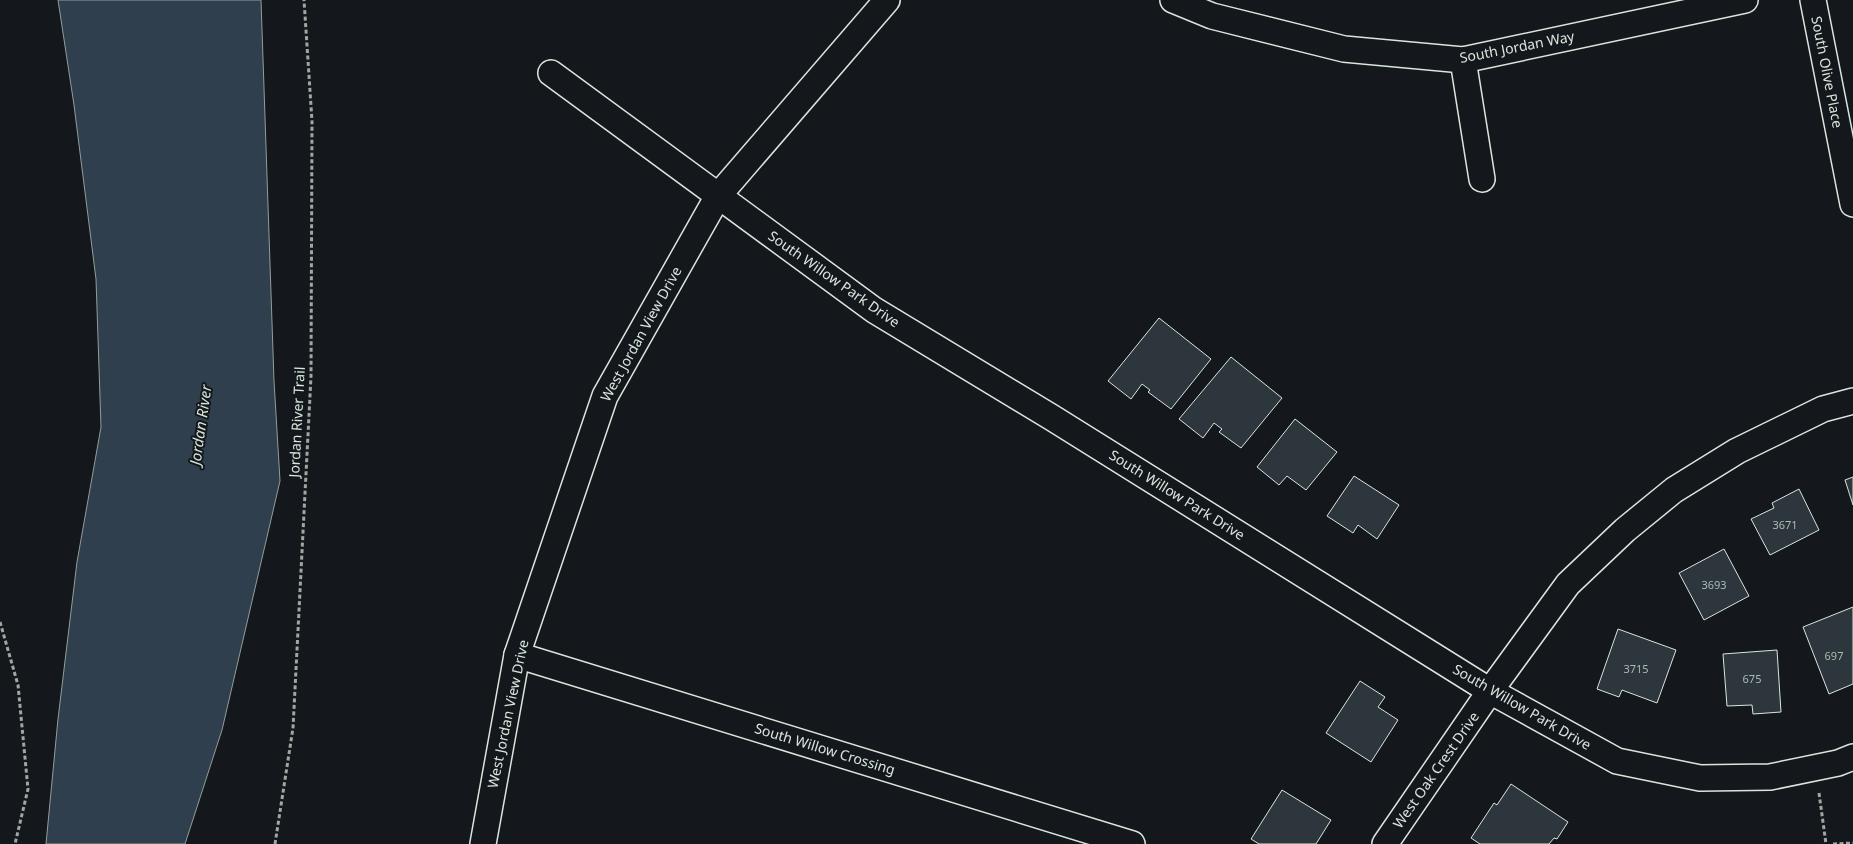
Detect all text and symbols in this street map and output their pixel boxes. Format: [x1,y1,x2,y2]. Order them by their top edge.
street label: South Olive Place [1807,14,1848,130]
street label: South Jordan Way [1458,26,1577,67]
street label: South Willow Park Drive [765,226,904,331]
street label: West Jordan View Drive [596,263,686,405]
street label: Jordan River Trail [284,366,309,480]
water label: Jordan River [184,382,216,469]
street label: South Willow Park Drive [1106,445,1249,544]
house number: 3671 [1772,517,1798,532]
house number: 3693 [1701,577,1727,592]
street label: West Jordan View Drive [482,638,533,790]
house number: 697 [1825,648,1843,663]
street label: South Willow Park Drive [1450,659,1595,754]
house number: 3715 [1623,661,1649,676]
house number: 675 [1743,671,1761,686]
street label: West Oak Crest Drive [1388,708,1483,832]
street label: South Willow Crossing [753,718,898,779]

